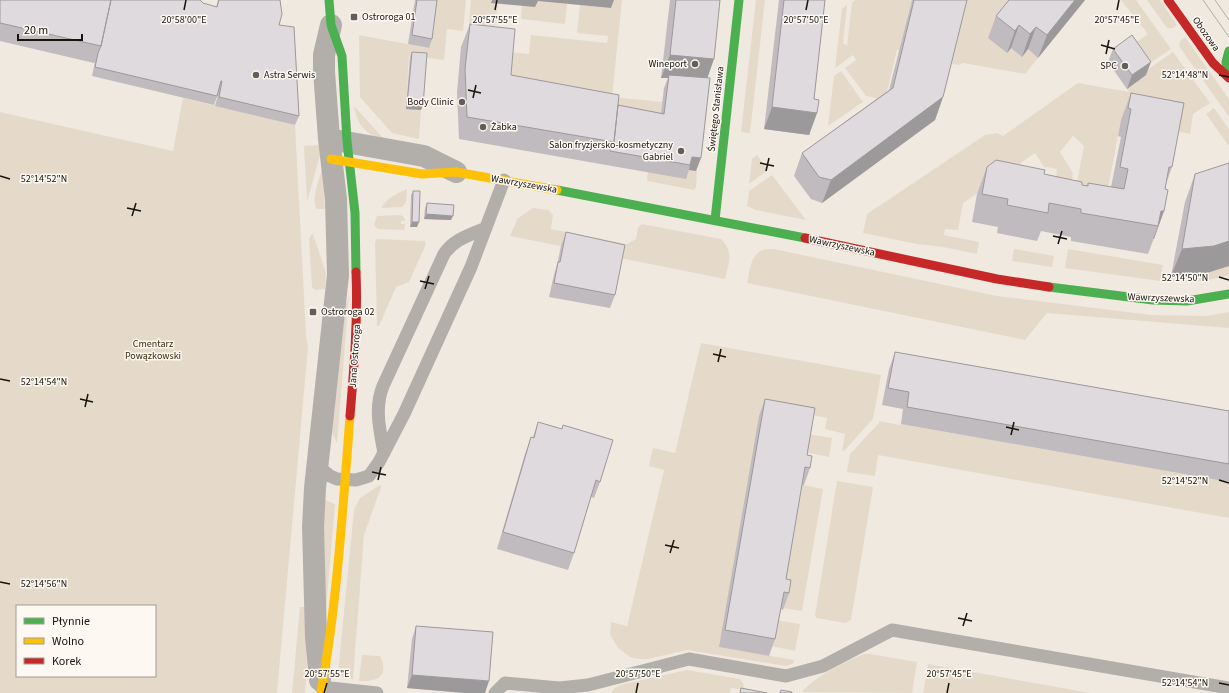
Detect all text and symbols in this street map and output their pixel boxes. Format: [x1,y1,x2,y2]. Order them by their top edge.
place label: Ostroroga 01 [362,10,415,24]
marker: Ostroroga 01 [349,12,359,22]
text: 20°58'00"E [161,13,207,27]
text: 20°57'55"E [472,13,518,27]
text: 20°57'50"E [783,13,829,27]
text: 20°57'45"E [1094,13,1140,27]
street label: Obozowa [1189,14,1223,54]
scale bar [18,16,82,42]
text: 20 m [24,22,48,39]
place label: Wineport [648,57,688,71]
marker: Wineport [690,59,700,69]
place label: SPC [1100,59,1117,73]
marker: SPC [1120,61,1130,71]
street label: Świętego Stanisława [705,66,727,152]
place label: Astra Serwis [264,68,315,82]
text: 52°14'48"N [1162,68,1208,82]
marker: Astra Serwis [251,70,261,80]
place label: Body Clinic [407,95,454,109]
marker: Body Clinic [457,97,467,107]
place label: Żabka [491,120,517,134]
marker: Żabka [478,122,488,132]
place label: Salon fryzjersko-kosmetyczny Gabriel [549,138,673,164]
marker: Salon fryzjersko-kosmetyczny Gabriel [676,146,686,156]
street label: Wawrzyszewska [490,171,558,197]
text: 52°14'52"N [21,172,67,186]
street label: Wawrzyszewska [808,232,876,260]
text: 52°14'50"N [1162,271,1208,285]
street label: Wawrzyszewska [1127,290,1195,306]
place label: Ostroroga 02 [321,305,374,319]
marker: Ostroroga 02 [308,307,318,317]
street label: Jana Ostroroga [346,324,364,388]
park label: Cmentarz Powązkowski [125,337,181,363]
text: 52°14'54"N [21,375,67,389]
text: 52°14'52"N [1162,474,1208,488]
text: 52°14'56"N [21,577,67,591]
legend [16,605,156,677]
text: Płynnie [52,613,90,630]
text: Wolno [52,633,84,650]
text: Korek [52,653,81,670]
text: 20°57'55"E [304,667,350,681]
text: 20°57'50"E [615,667,661,681]
text: 20°57'45"E [926,667,972,681]
text: 52°14'54"N [1162,676,1208,690]

